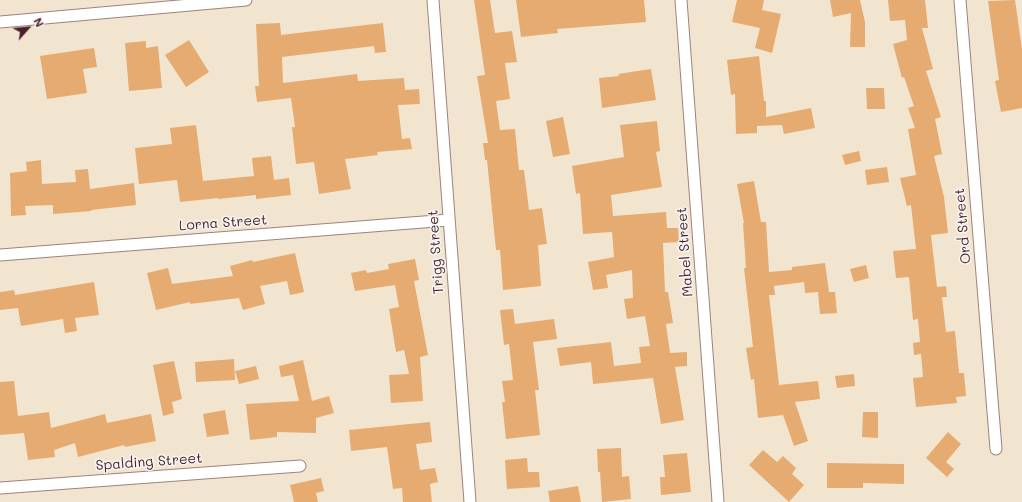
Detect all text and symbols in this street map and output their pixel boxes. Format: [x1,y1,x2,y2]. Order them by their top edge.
north arrow [8,8,48,48]
text: N [31,15,48,29]
street label: Ord Street [951,187,975,265]
street label: Mabel Street [673,207,697,297]
street label: Trigg Street [425,209,447,295]
street label: Lorna Street [178,212,268,234]
street label: Spalding Street [95,450,203,474]

